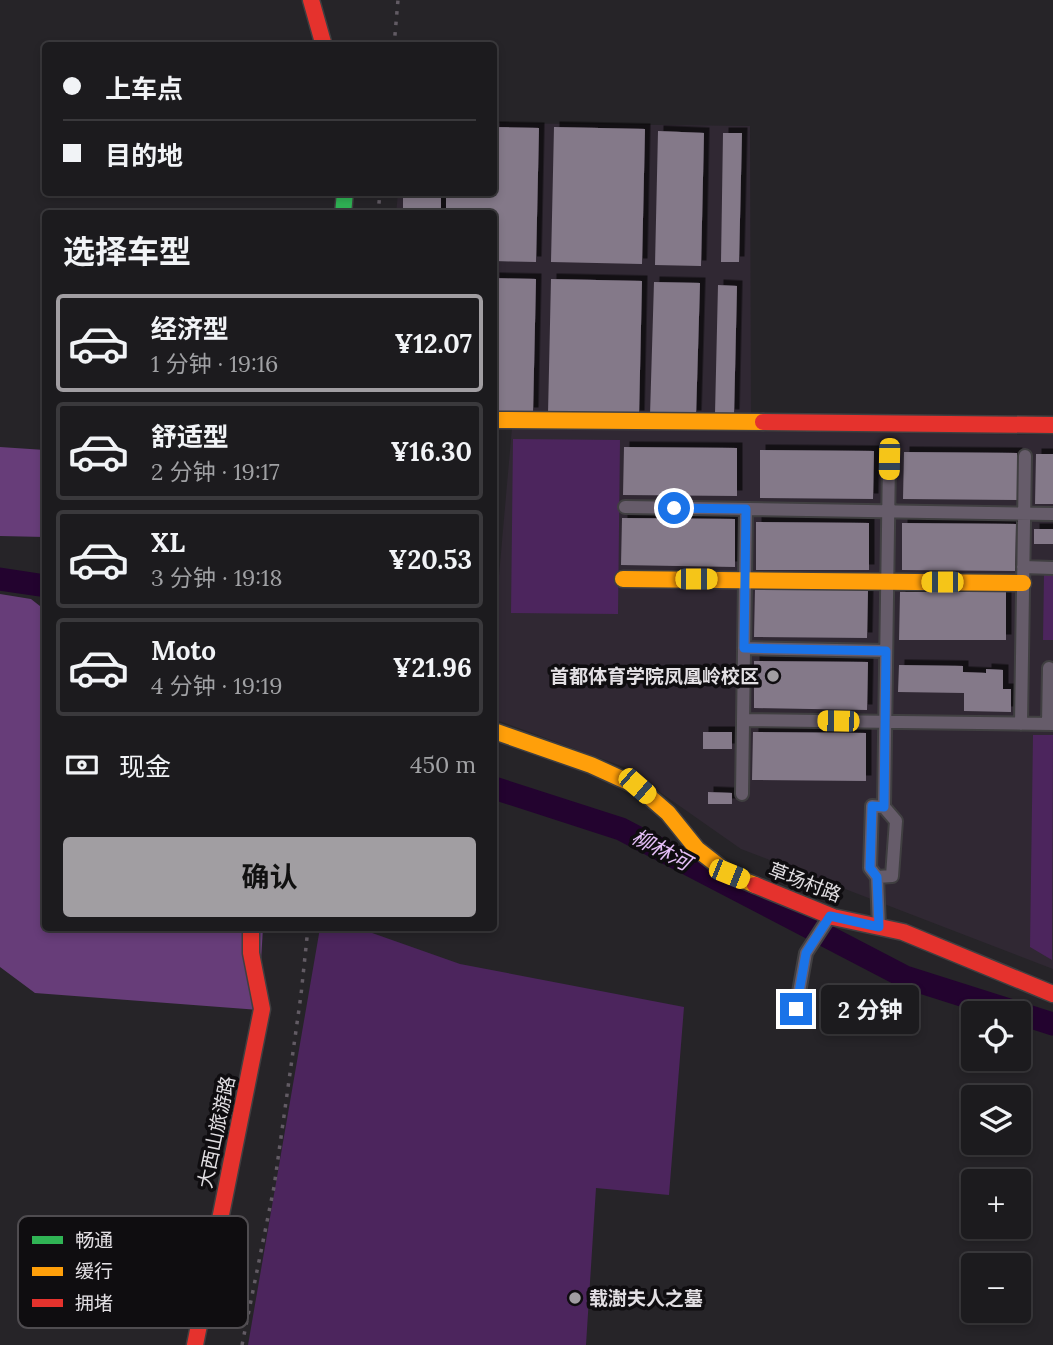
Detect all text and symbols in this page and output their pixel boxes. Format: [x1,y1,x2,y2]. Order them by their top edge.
text: 上车点 [105,72,183,105]
text: 目的地 [105,139,183,172]
text: 选择车型 [63,231,191,272]
icon: car [67,312,130,375]
text: 经济型 [151,312,229,345]
text: ¥12.07 [394,327,472,360]
text: 1 分钟 · 19:16 [151,349,278,378]
icon: car [67,420,130,483]
text: 舒适型 [151,420,229,453]
text: ¥16.30 [391,435,472,468]
car [879,438,900,480]
text: 2 分钟 · 19:17 [151,457,280,486]
route start [658,492,690,524]
text: XL [151,526,185,559]
icon: car [67,528,130,591]
text: ¥20.53 [389,543,472,576]
text: 3 分钟 · 19:18 [151,563,282,592]
car [676,569,718,590]
car [922,572,964,593]
text: Moto [151,634,216,667]
icon: car [67,636,130,699]
text: ¥21.96 [393,651,472,684]
place label: 首都体育学院凤凰岭校区 [550,664,759,688]
marker: 首都体育学院凤凰岭校区 [765,668,781,684]
text: 4 分钟 · 19:19 [151,671,282,700]
car [817,710,860,732]
icon: cash [63,746,101,784]
text: 现金 [119,750,171,783]
text: 450 m [410,750,476,779]
car [615,764,660,808]
water label: 柳林河 [627,823,699,878]
button: 确认 [63,837,476,917]
car [706,856,753,892]
street label: 草场村路 [765,857,845,907]
callout: 2 分钟 [820,984,918,1034]
route end [780,993,812,1025]
text: 2 分钟 [838,995,902,1024]
map controls [961,1001,1031,1323]
button: locate [961,1001,1031,1071]
street label: 大西山旅游路 [192,1074,240,1190]
button: layers [961,1085,1031,1155]
button: + [961,1169,1031,1239]
legend [18,1216,248,1328]
text: 畅通 [75,1228,113,1252]
button: − [961,1253,1031,1323]
text: 缓行 [75,1259,113,1283]
place label: 载澍夫人之墓 [589,1286,703,1310]
marker: 载澍夫人之墓 [567,1290,583,1306]
text: 拥堵 [75,1291,113,1315]

